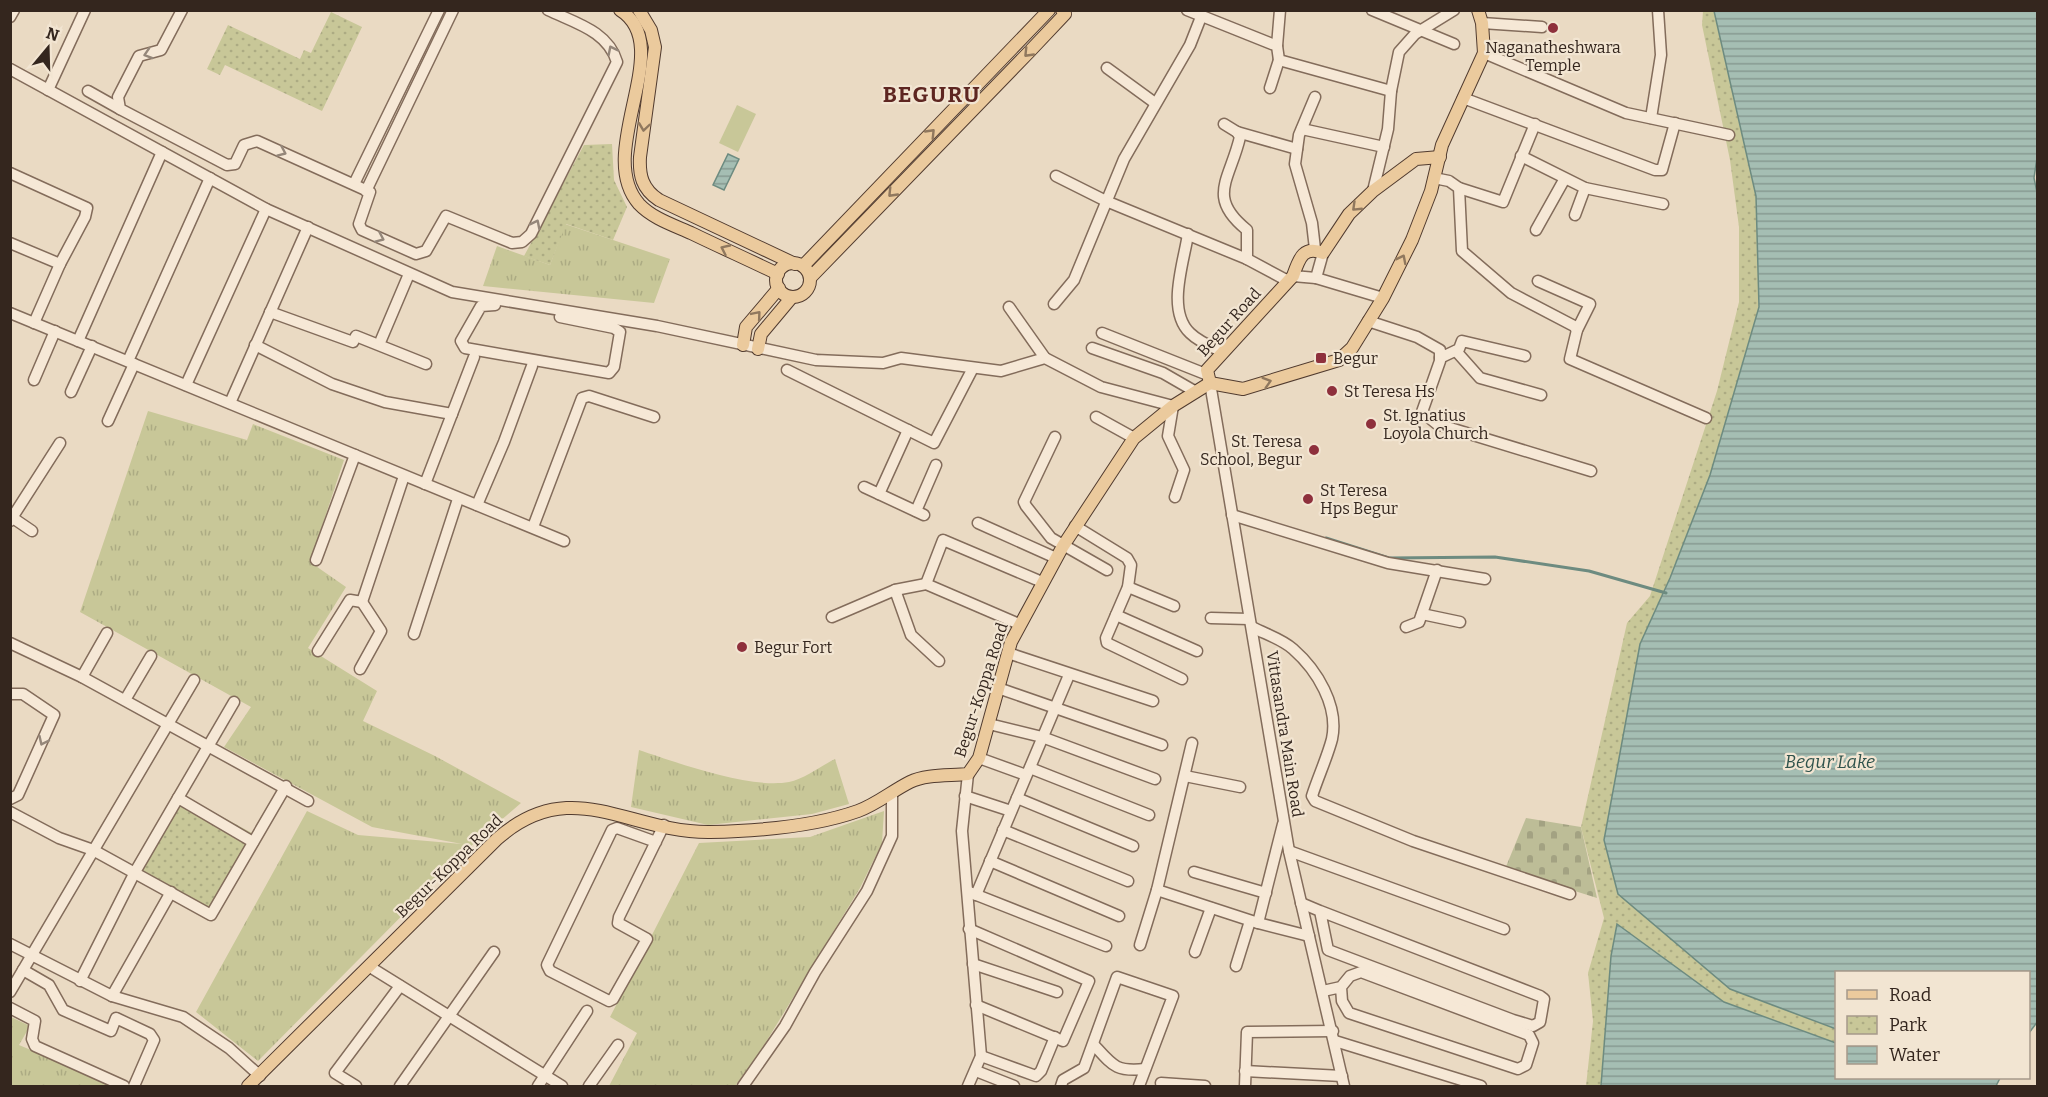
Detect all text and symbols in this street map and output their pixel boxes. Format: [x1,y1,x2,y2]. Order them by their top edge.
north arrow [18,18,78,78]
marker: Naganatheshwara Temple [1546,21,1560,35]
text: N [44,23,62,45]
place label: Naganatheshwara Temple [1485,38,1621,75]
one-way arrow [608,46,619,56]
one-way arrow [1025,46,1036,57]
one-way arrow [143,47,154,59]
district label: BEGURU [883,81,981,108]
one-way arrow [639,123,651,132]
one-way arrow [923,130,934,141]
one-way arrow [276,145,287,157]
one-way arrow [888,186,899,196]
one-way arrow [1353,199,1364,210]
one-way arrow [528,220,540,231]
one-way arrow [374,231,385,243]
one-way arrow [720,244,731,256]
one-way arrow [1395,255,1407,266]
street label: Begur Road [1193,283,1265,360]
one-way arrow [749,311,760,322]
place label: Begur [1333,349,1378,368]
marker: Begur [1314,351,1328,365]
one-way arrow [1261,377,1272,389]
place label: St Teresa Hs [1344,382,1435,401]
marker: St Teresa Hs [1325,384,1339,398]
place label: St. Ignatius Loyola Church [1383,406,1489,443]
marker: St. Ignatius Loyola Church [1364,417,1378,431]
place label: St. Teresa School, Begur [1200,432,1302,469]
marker: St. Teresa School, Begur [1307,443,1321,457]
place label: St Teresa Hps Begur [1320,481,1398,518]
marker: St Teresa Hps Begur [1301,492,1315,506]
street label: Begur-Koppa Road [950,620,1012,760]
place label: Begur Fort [754,638,833,657]
marker: Begur Fort [735,640,749,654]
street label: Vittasandra Main Road [1262,649,1308,819]
one-way arrow [39,734,51,745]
water label: Begur Lake [1785,751,1875,773]
street label: Begur-Koppa Road [392,810,507,922]
legend [1835,971,2030,1079]
text: Road [1889,984,1932,1006]
text: Park [1889,1014,1928,1036]
text: Water [1889,1044,1940,1066]

